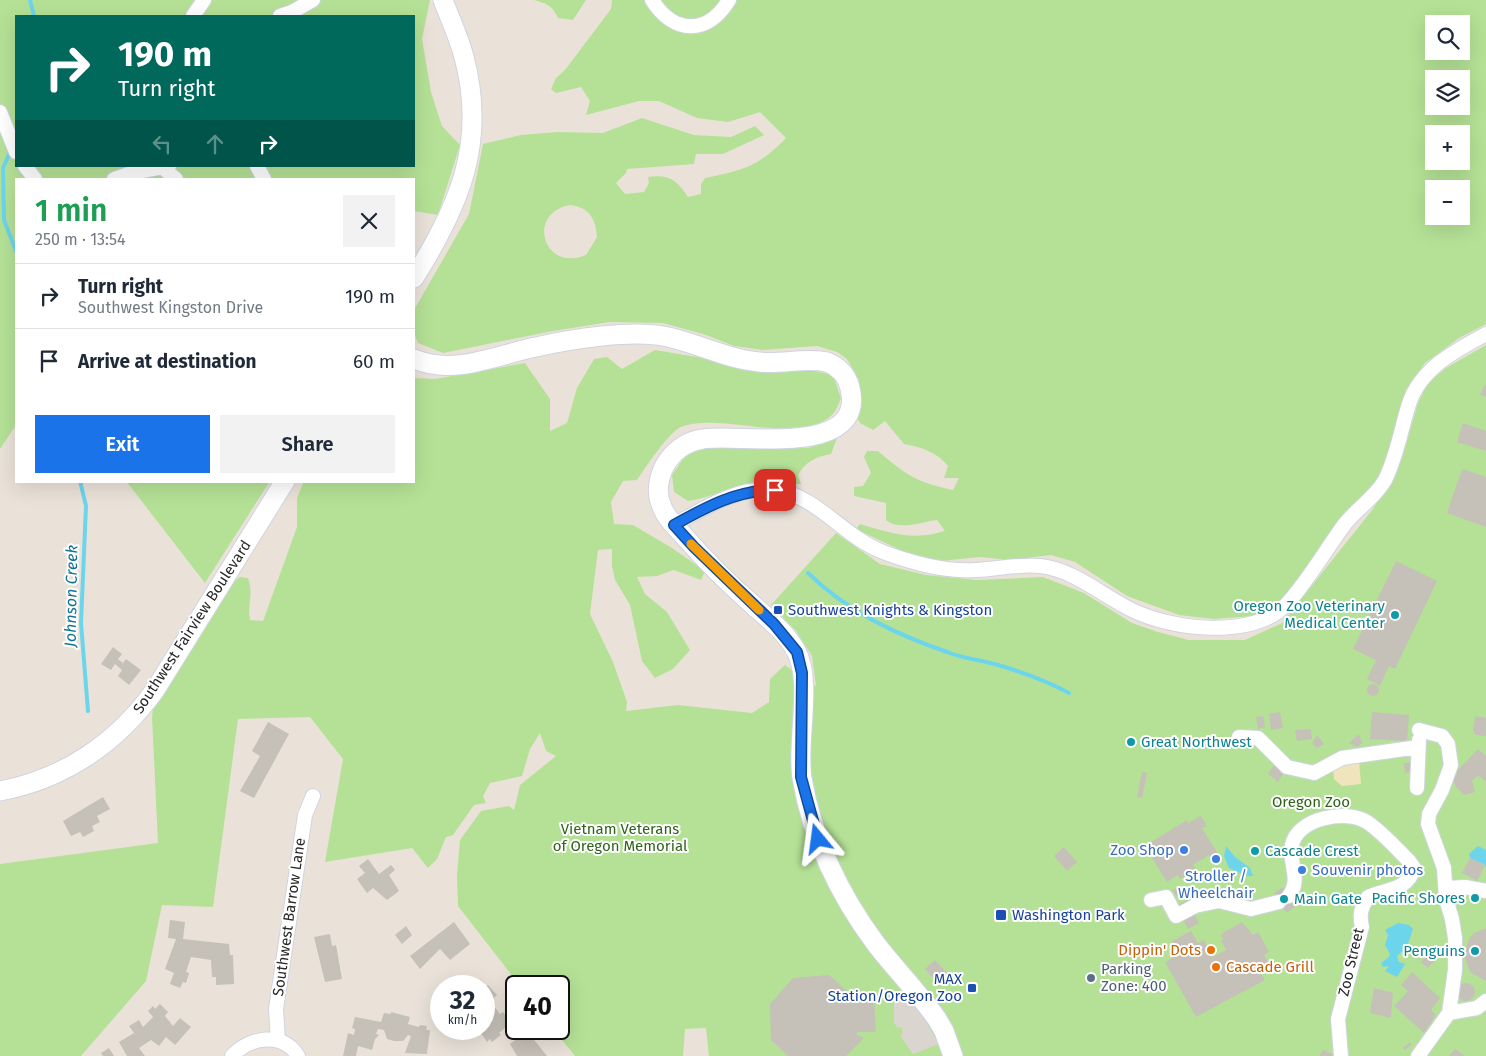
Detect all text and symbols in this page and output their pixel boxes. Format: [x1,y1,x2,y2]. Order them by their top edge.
map controls [1425,15,1470,225]
button: search [1425,15,1470,60]
text: 190 m [118,33,212,75]
icon: right [35,35,100,100]
button: layers [1425,70,1470,115]
text: Turn right [118,75,215,102]
button: + [1425,125,1470,170]
icon: left [148,130,176,158]
icon: ahead [201,130,229,158]
icon: right [254,130,282,158]
button: − [1425,180,1470,225]
text: 1 min [35,193,107,229]
button: close [343,195,395,247]
text: 250 m · 13:54 [35,230,125,249]
text: Turn right [78,275,163,298]
icon: right [35,282,63,310]
text: 190 m [345,285,395,308]
text: Southwest Kingston Drive [78,298,263,317]
icon: arrive [35,347,63,375]
text: Arrive at destination [78,350,257,373]
text: 60 m [353,350,395,373]
button: Exit [35,415,210,473]
button: Share [220,415,395,473]
pin [754,469,796,511]
icon: arrive [761,476,789,504]
street label: Southwest Fairview Boulevard [129,537,255,717]
water label: Johnson Creek [61,545,81,648]
place label: Oregon Zoo Veterinary Medical Center [1233,597,1386,632]
place label: Southwest Knights & Kingston [788,601,992,619]
marker: Southwest Knights & Kingston [772,604,784,616]
marker: Oregon Zoo Veterinary Medical Center [1389,609,1401,621]
place label: Great Northwest [1141,733,1252,751]
marker: Great Northwest [1125,736,1137,748]
park label: Oregon Zoo [1272,793,1350,811]
position arrow [791,812,843,864]
park label: Vietnam Veterans of Oregon Memorial [553,820,688,855]
street label: Southwest Barrow Lane [269,837,309,997]
place label: Zoo Shop [1110,841,1174,859]
place label: Cascade Crest [1265,842,1359,860]
marker: Zoo Shop [1178,844,1190,856]
marker: Cascade Crest [1249,845,1261,857]
marker: Stroller / Wheelchair [1210,853,1222,865]
place label: Souvenir photos [1312,861,1423,879]
marker: Souvenir photos [1296,864,1308,876]
place label: Stroller / Wheelchair [1178,867,1254,902]
place label: Pacific Shores [1372,889,1465,907]
place label: Main Gate [1294,890,1362,908]
marker: Pacific Shores [1469,892,1481,904]
marker: Main Gate [1278,893,1290,905]
place label: Washington Park [1012,906,1125,924]
marker: Washington Park [994,908,1008,922]
street label: Zoo Street [1334,925,1368,998]
place label: Dippin' Dots [1118,941,1201,959]
place label: Penguins [1403,942,1465,960]
marker: Dippin' Dots [1205,944,1217,956]
marker: Penguins [1469,945,1481,957]
place label: Cascade Grill [1226,958,1314,976]
place label: Parking Zone: 400 [1101,960,1167,995]
marker: Cascade Grill [1210,961,1222,973]
place label: MAX Station/Oregon Zoo [828,970,963,1005]
marker: Parking Zone: 400 [1085,972,1097,984]
speed limit sign: 40 [505,975,570,1040]
marker: MAX Station/Oregon Zoo [966,982,978,994]
text: 32 [450,986,475,1016]
text: km/h [448,1013,477,1027]

